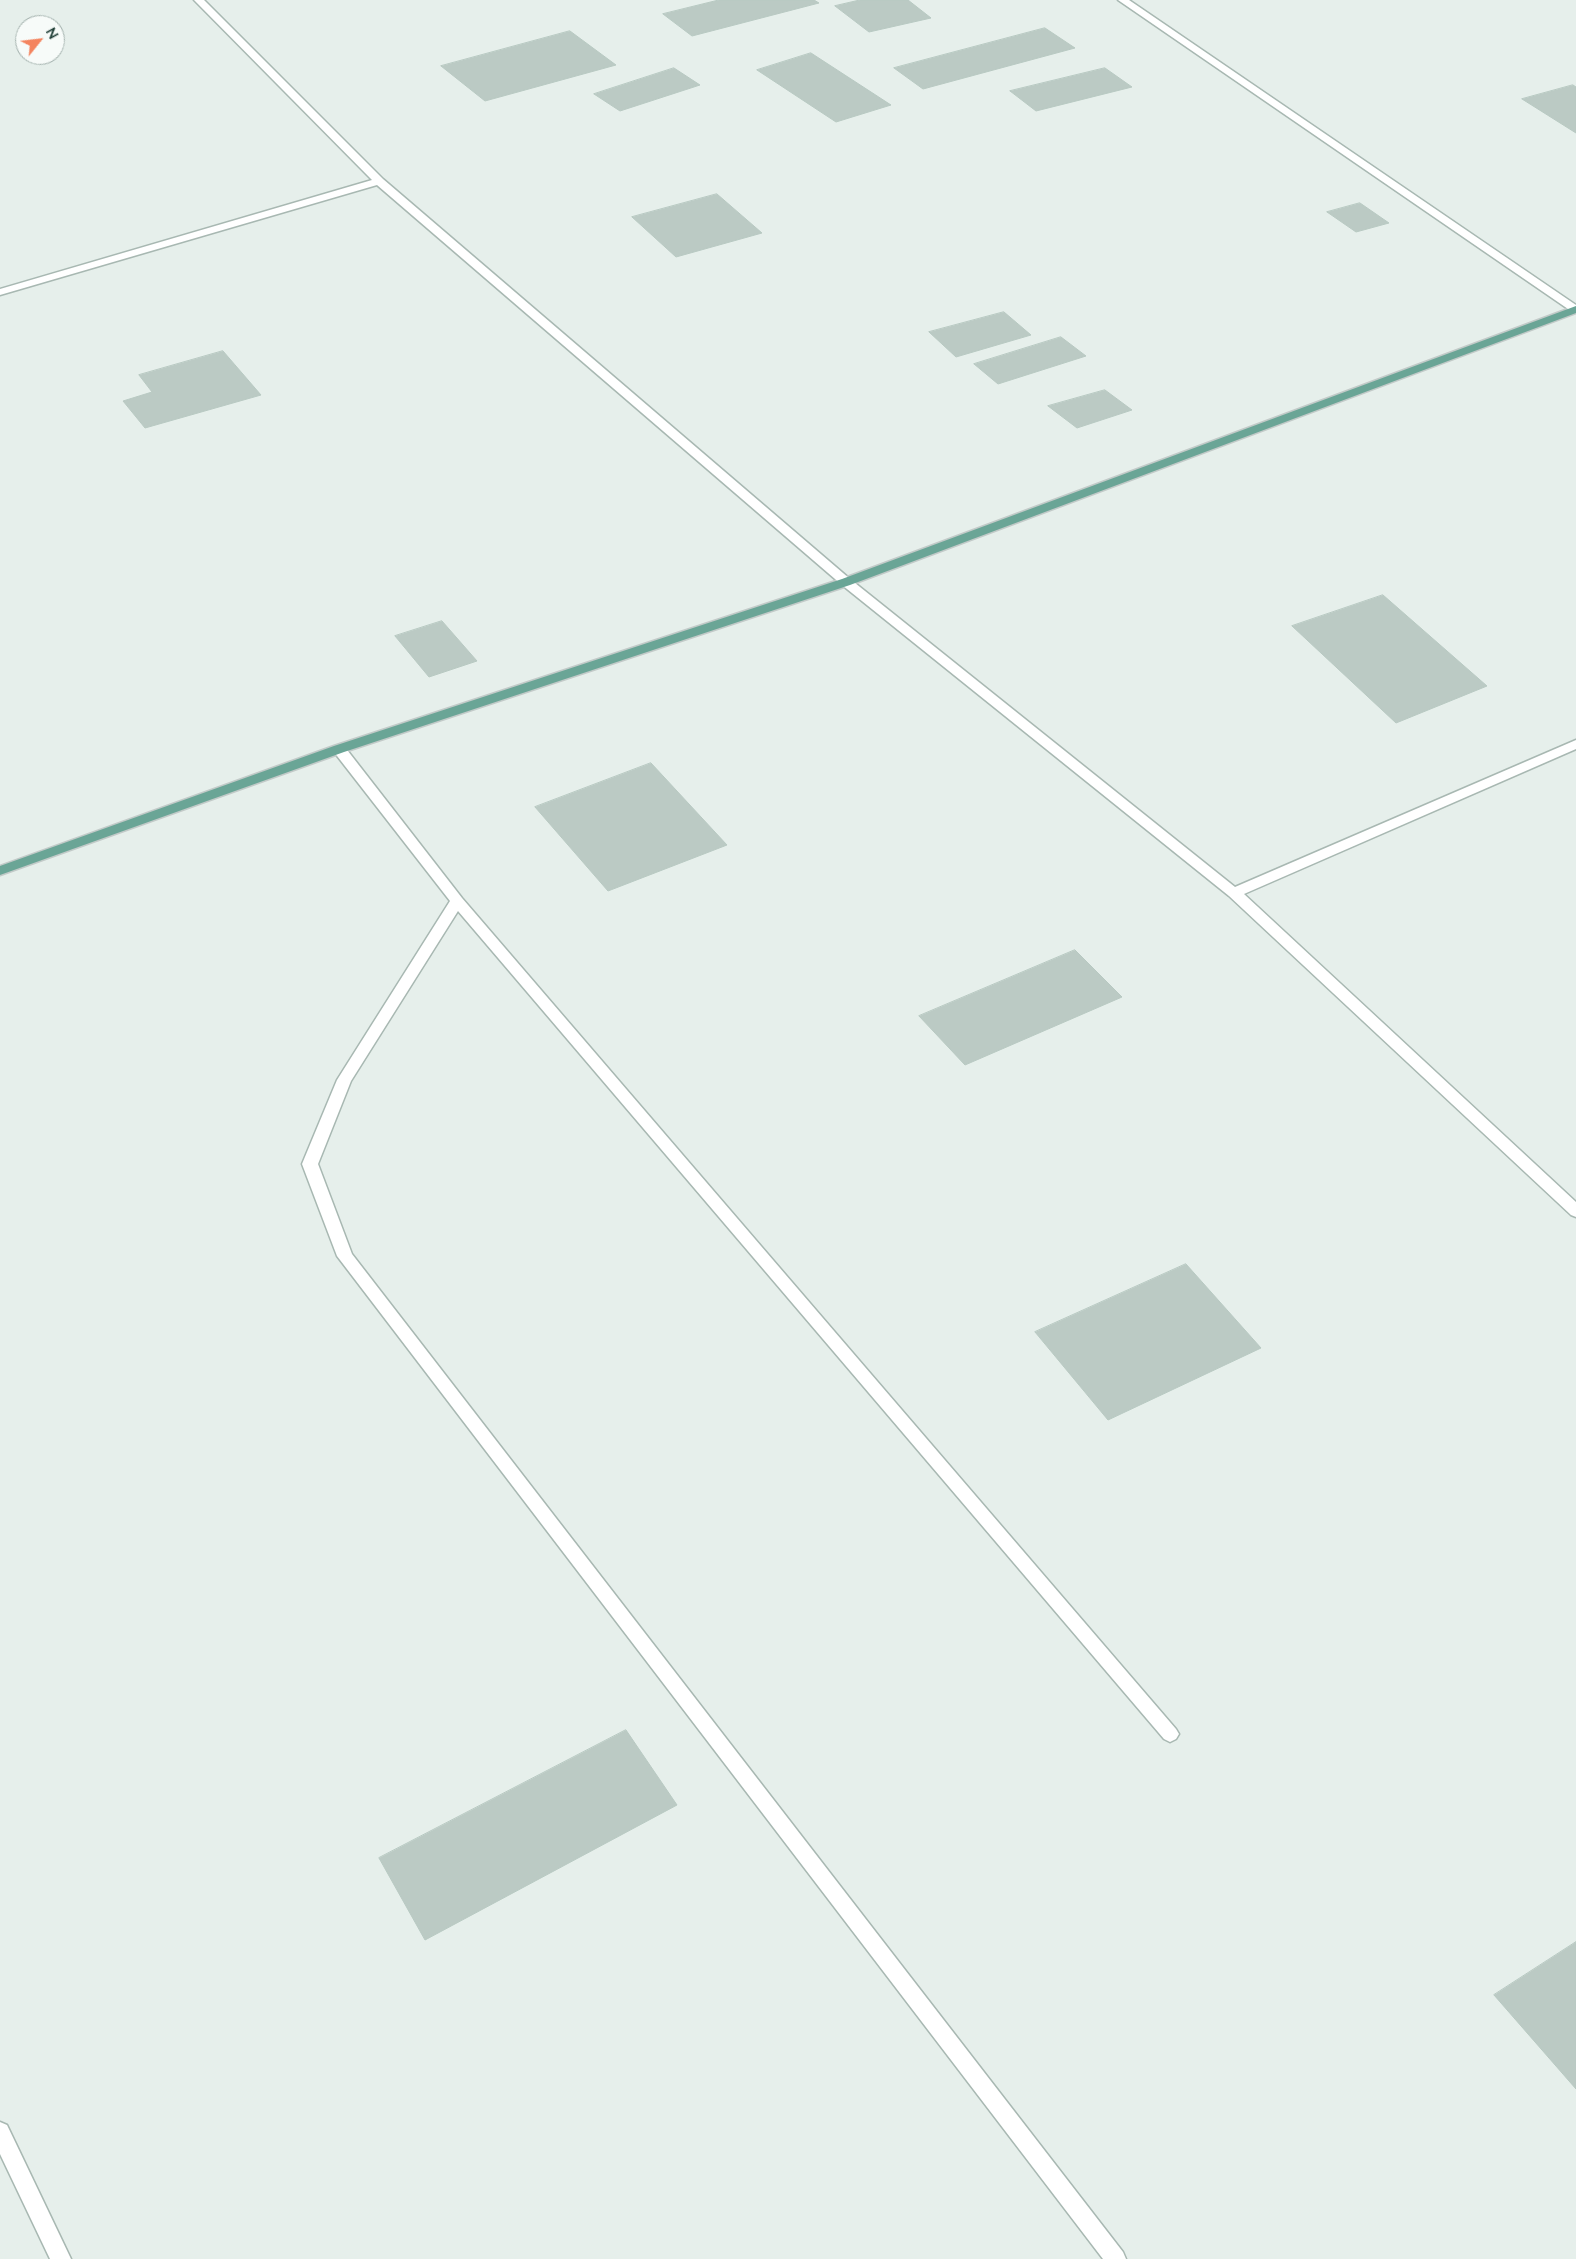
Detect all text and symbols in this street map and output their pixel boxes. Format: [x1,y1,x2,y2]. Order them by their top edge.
north arrow [15,15,65,65]
text: N [42,24,63,42]

